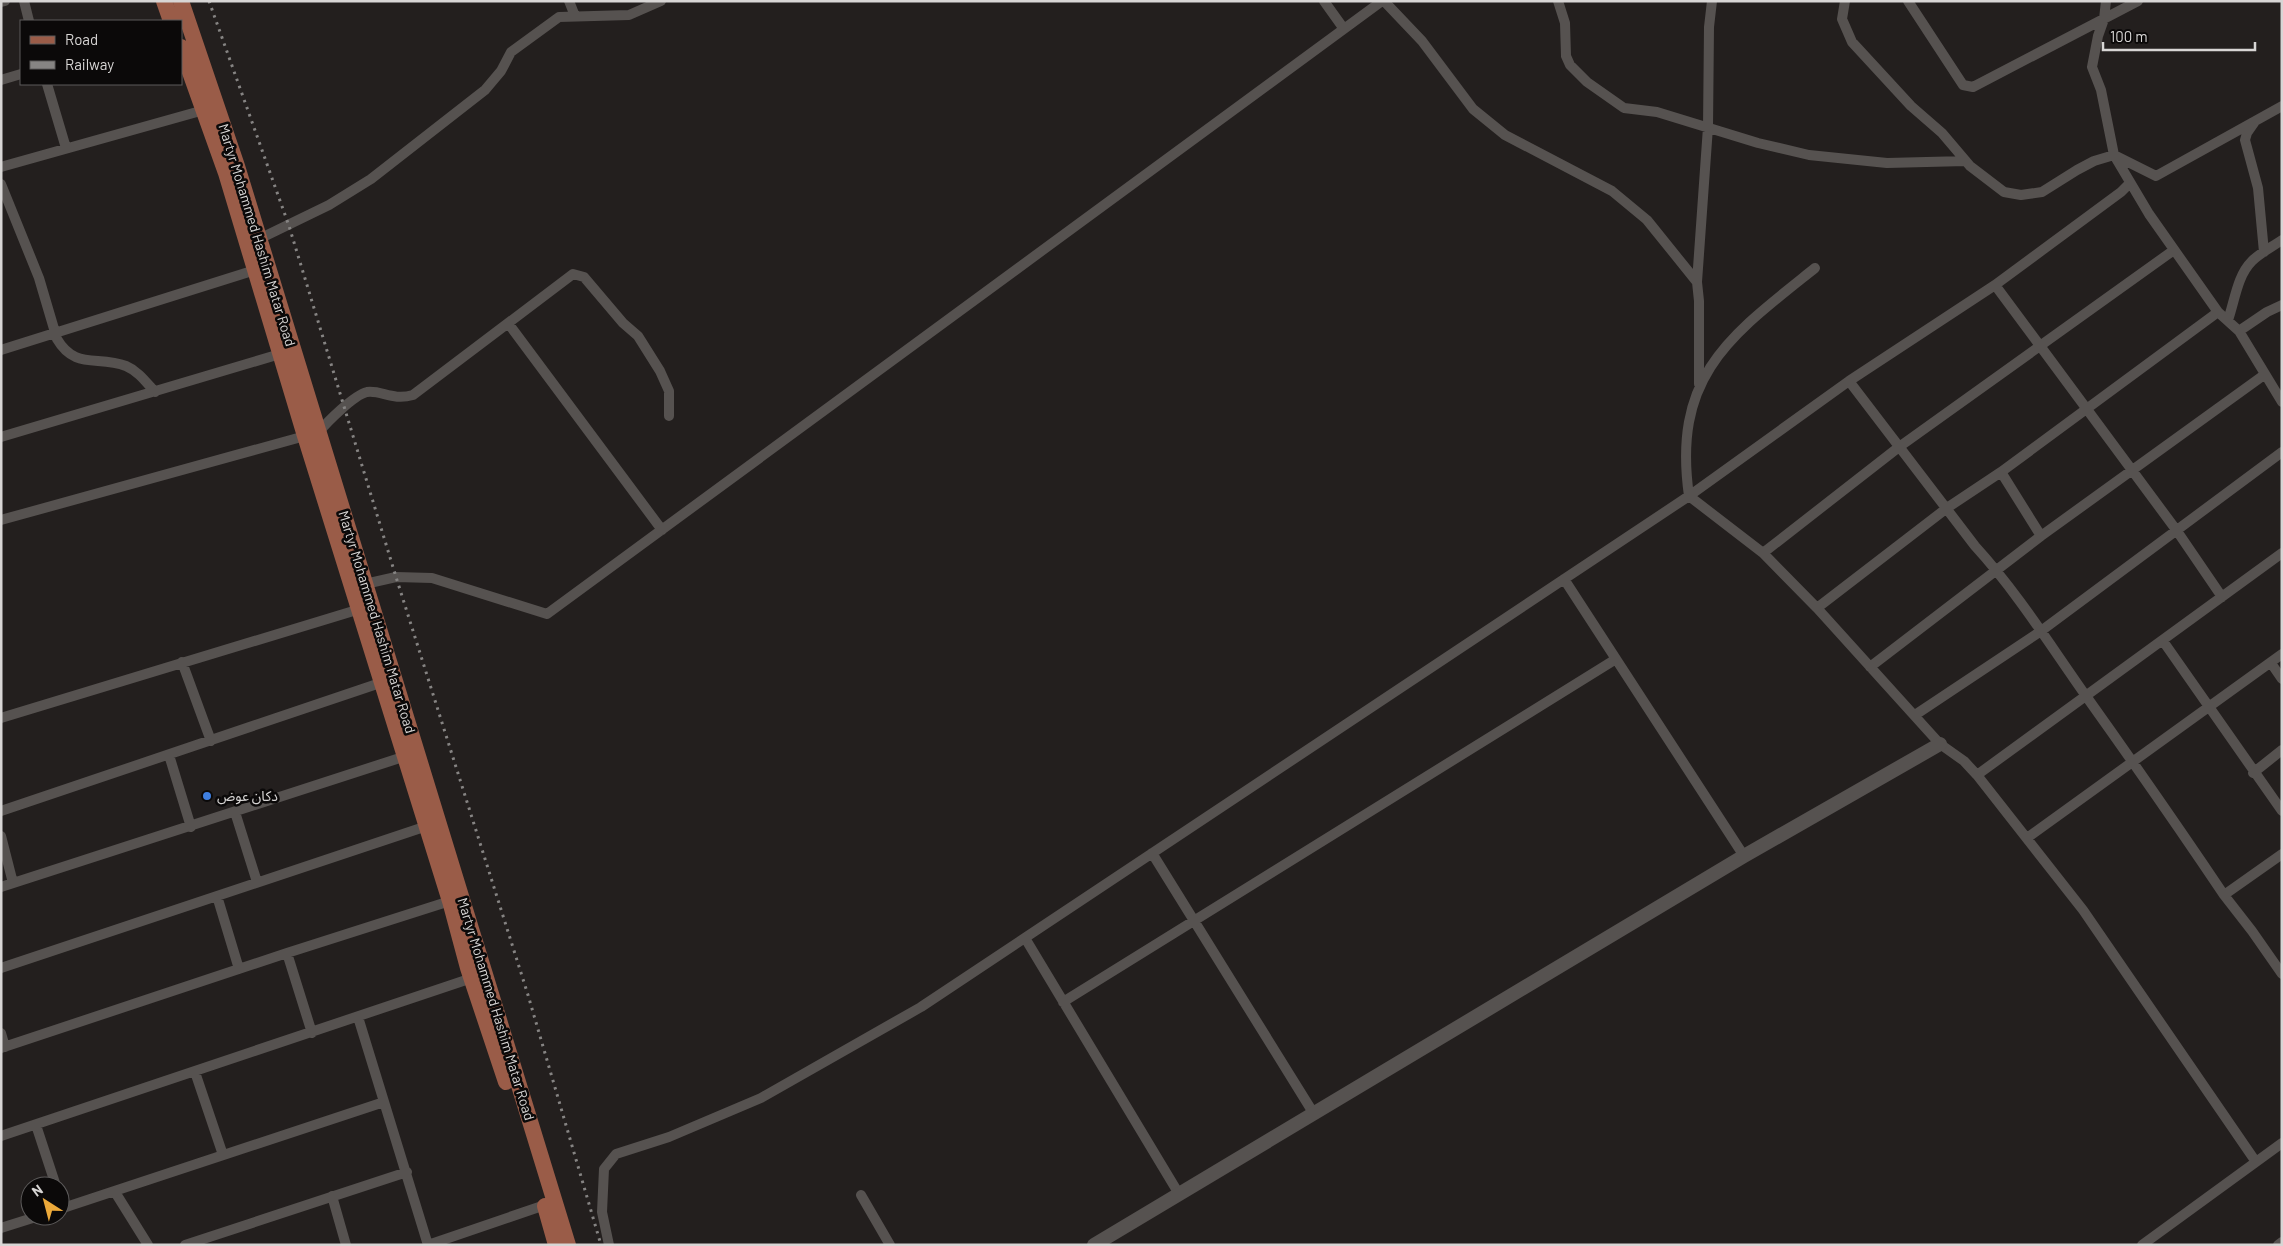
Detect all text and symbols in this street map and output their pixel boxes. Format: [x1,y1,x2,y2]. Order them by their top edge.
legend [20,20,182,85]
scale bar [2103,20,2256,52]
text: 100 m [2110,27,2148,45]
text: Road [65,30,98,48]
text: Railway [65,55,114,73]
street label: Martyr Mohammed Hashim Matar Road [215,121,300,348]
street label: Martyr Mohammed Hashim Matar Road [335,508,420,735]
place label: دكان عوض [217,787,278,805]
marker: دكان عوض [201,790,213,802]
street label: Martyr Mohammed Hashim Matar Road [454,895,539,1122]
north arrow [20,1176,70,1226]
text: N [28,1180,46,1200]

